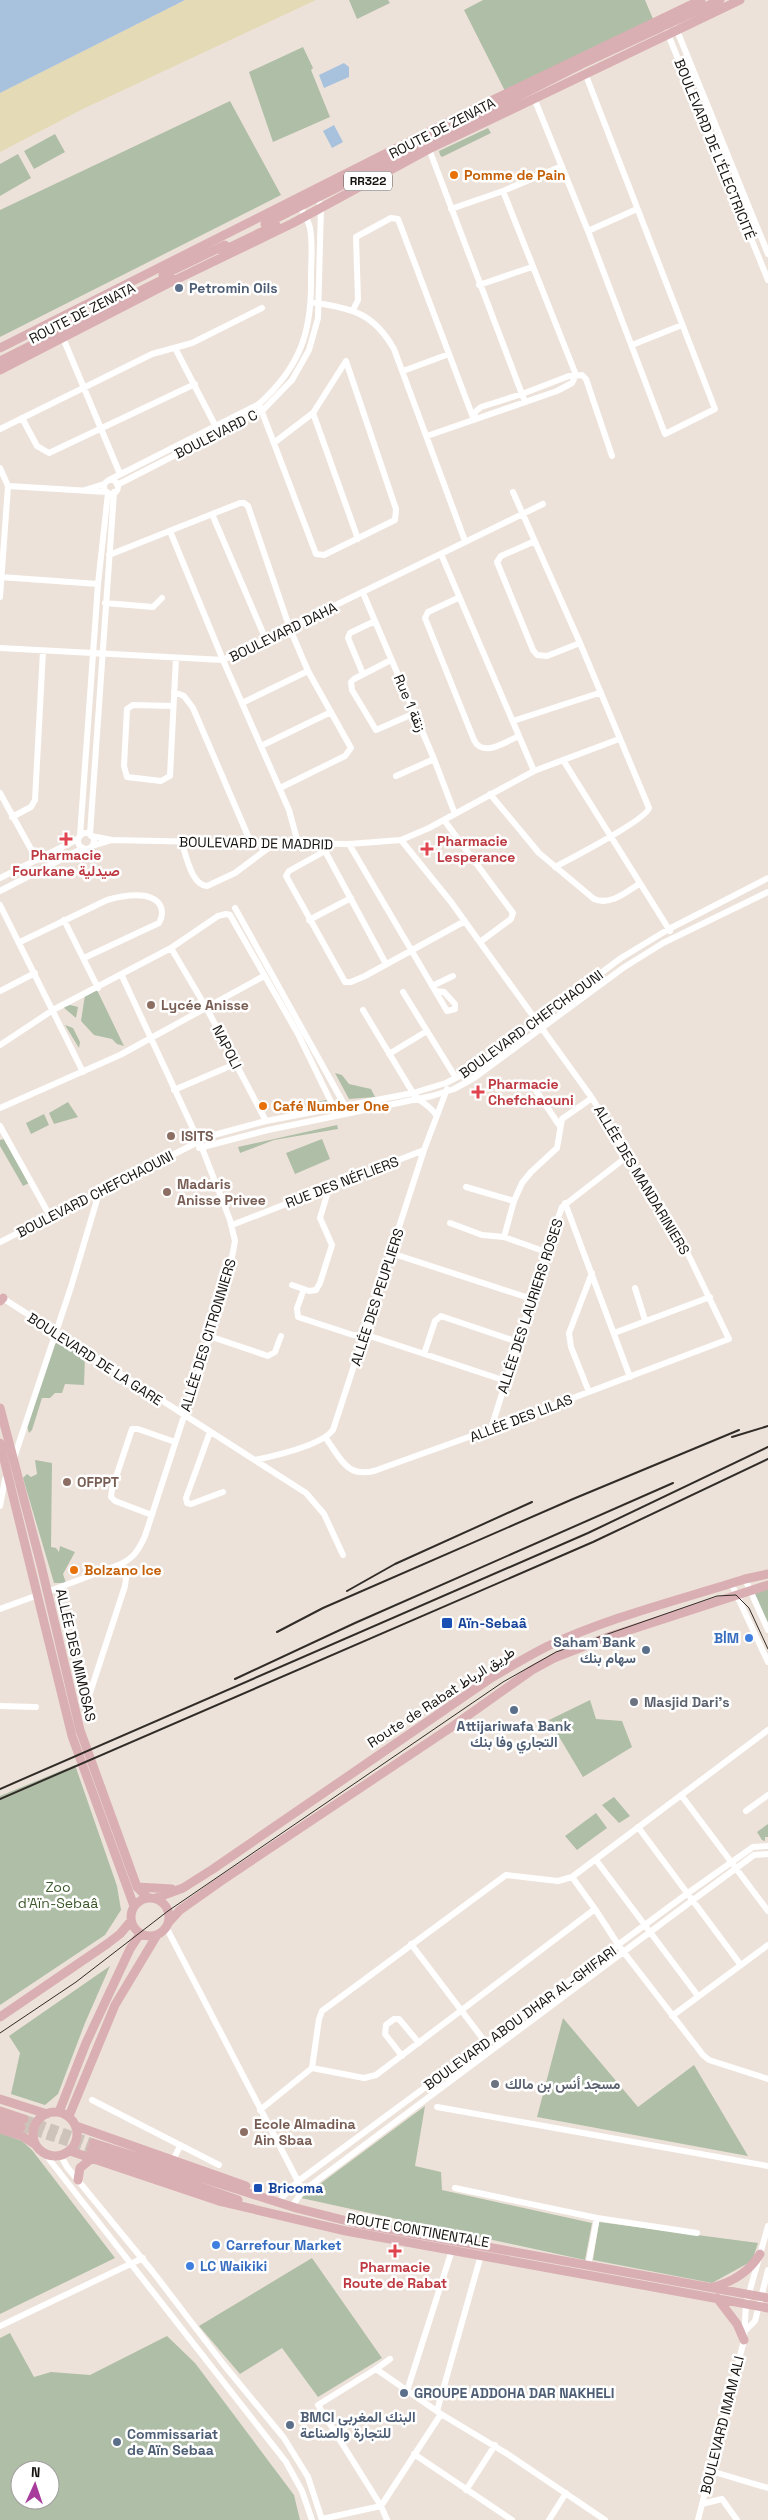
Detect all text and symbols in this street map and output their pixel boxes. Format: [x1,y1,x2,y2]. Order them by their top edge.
street label: BOULEVARD DE L'ÉLECTRICITÉ [670,56,760,242]
street label: ROUTE DE ZENATA [386,93,498,163]
place label: Pomme de Pain [464,166,566,184]
marker: Pomme de Pain [448,169,460,181]
road number: RR322 [344,172,392,190]
street label: ROUTE DE ZENATA [26,278,138,348]
place label: Petromin Oils [189,279,278,297]
marker: Petromin Oils [173,282,185,294]
street label: BOULEVARD C [171,405,261,463]
street label: BOULEVARD DAHA [226,598,340,666]
street label: Rue 1 زنقة [390,671,430,735]
place label: Pharmacie Lesperance [437,832,515,866]
marker: Pharmacie Fourkane صيدلية [60,833,72,845]
street label: BOULEVARD DE MADRID [179,833,333,853]
marker: Pharmacie Lesperance [421,843,433,855]
place label: Pharmacie Fourkane صيدلية [12,846,120,880]
street label: BOULEVARD CHEFCHAOUNI [455,966,607,1082]
place label: Lycée Anisse [161,996,249,1014]
marker: Lycée Anisse [145,999,157,1011]
street label: NAPOLI [208,1022,246,1072]
place label: Pharmacie Chefchaouni [488,1075,574,1109]
marker: Pharmacie Chefchaouni [472,1086,484,1098]
place label: Café Number One [273,1097,389,1115]
marker: Café Number One [257,1100,269,1112]
street label: ALLÉE DES MANDARINIERS [590,1102,694,1258]
place label: ISITS [181,1127,214,1145]
marker: ISITS [165,1130,177,1142]
street label: BOULEVARD CHEFCHAOUNI [14,1147,176,1241]
street label: RUE DES NÉFLIERS [283,1152,401,1212]
place label: Madaris Anisse Privee [177,1175,266,1209]
marker: Madaris Anisse Privee [161,1186,173,1198]
street label: ALLÉE DES LAURIERS ROSES [493,1216,567,1396]
street label: ALLÉE DES PEUPLIERS [346,1226,408,1368]
street label: ALLÉE DES CITRONNIERS [176,1256,240,1414]
street label: BOULEVARD DE LA GARE [24,1309,166,1409]
street label: ALLÉE DES LILAS [467,1390,575,1446]
place label: OFPPT [77,1473,119,1491]
marker: OFPPT [61,1476,73,1488]
place label: Bolzano Ice [84,1561,162,1579]
marker: Bolzano Ice [68,1564,80,1576]
street label: ALLÉE DES MIMOSAS [52,1587,100,1723]
place label: Aïn-Sebaâ [458,1614,527,1632]
marker: Aïn-Sebaâ [440,1616,454,1630]
place label: BİM [714,1629,739,1647]
marker: BİM [743,1632,755,1644]
place label: Saham Bank سهام بنك [553,1633,636,1667]
street label: Route de Rabat طريق الرباط [364,1643,518,1751]
marker: Saham Bank سهام بنك [640,1644,652,1656]
place label: Masjid Dari's [644,1693,730,1711]
marker: Masjid Dari's [628,1696,640,1708]
marker: Attijariwafa Bank التجاري وفا بنك [508,1704,520,1716]
place label: Attijariwafa Bank التجاري وفا بنك [457,1717,571,1754]
park label: Zoo d'Aïn-Sebaâ [18,1878,98,1912]
street label: BOULEVARD ABOU DHAR AL-GHIFARI [420,1942,620,2094]
place label: مسجد أنس بن مالك [505,2075,621,2093]
marker: مسجد أنس بن مالك [489,2078,501,2090]
place label: Ecole Almadina Ain Sbaa [254,2115,356,2149]
marker: Ecole Almadina Ain Sbaa [238,2126,250,2138]
place label: Bricoma [268,2179,323,2197]
marker: Bricoma [252,2182,264,2194]
street label: ROUTE CONTINENTALE [345,2209,491,2251]
place label: Carrefour Market [226,2236,342,2254]
marker: Carrefour Market [210,2239,222,2251]
marker: Pharmacie Route de Rabat [389,2245,401,2257]
place label: LC Waikiki [200,2257,267,2275]
place label: Pharmacie Route de Rabat [343,2258,447,2292]
marker: LC Waikiki [184,2260,196,2272]
street label: BOULEVARD IMAM ALI [696,2354,748,2496]
place label: GROUPE ADDOHA DAR NAKHELI [414,2384,614,2402]
marker: GROUPE ADDOHA DAR NAKHELI [398,2387,410,2399]
place label: BMCI البنك المغربي للتجارة والصناعة [300,2408,416,2442]
marker: BMCI البنك المغربي للتجارة والصناعة [284,2419,296,2431]
place label: Commissariat de Aïn Sebaa [127,2425,218,2459]
marker: Commissariat de Aïn Sebaa [111,2436,123,2448]
north arrow [10,2460,60,2510]
text: N [31,2463,41,2481]

